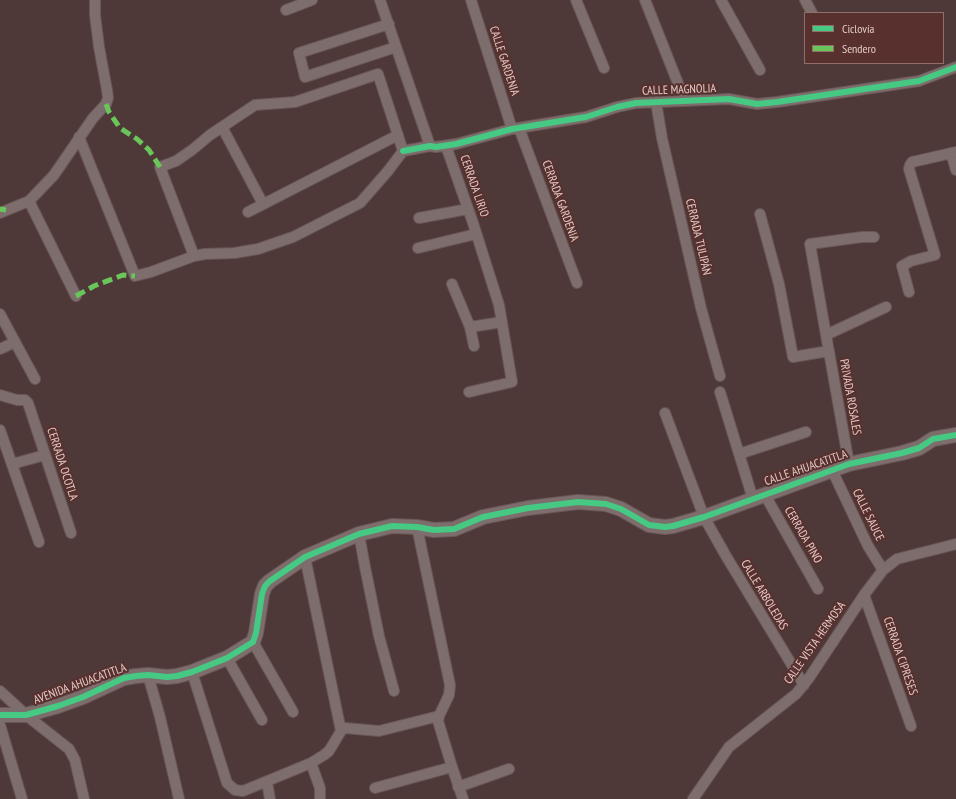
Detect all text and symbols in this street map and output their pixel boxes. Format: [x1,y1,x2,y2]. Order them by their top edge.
legend [804,12,944,64]
text: Ciclovía [842,21,874,36]
street label: CALLE GARDENIA [486,24,522,98]
text: Sendero [842,41,876,56]
street label: CALLE MAGNOLIA [642,82,716,98]
street label: CERRADA LIRIO [457,153,491,219]
street label: CERRADA GARDENIA [539,158,581,244]
street label: CERRADA TULIPÁN [682,197,714,277]
street label: PRIVADA ROSALES [836,358,864,436]
street label: CERRADA OCOTLA [43,426,81,502]
street label: CALLE AHUACATITLA [763,447,849,489]
street label: CALLE SAUCE [849,487,887,543]
street label: CERRADA PINO [781,504,825,566]
street label: CALLE ARBOLEDAS [737,557,791,633]
street label: CALLE VISTA HERMOSA [781,599,849,687]
street label: CERRADA CIPRESES [880,615,920,697]
street label: AVENIDA AHUACATITLA [32,661,128,707]

